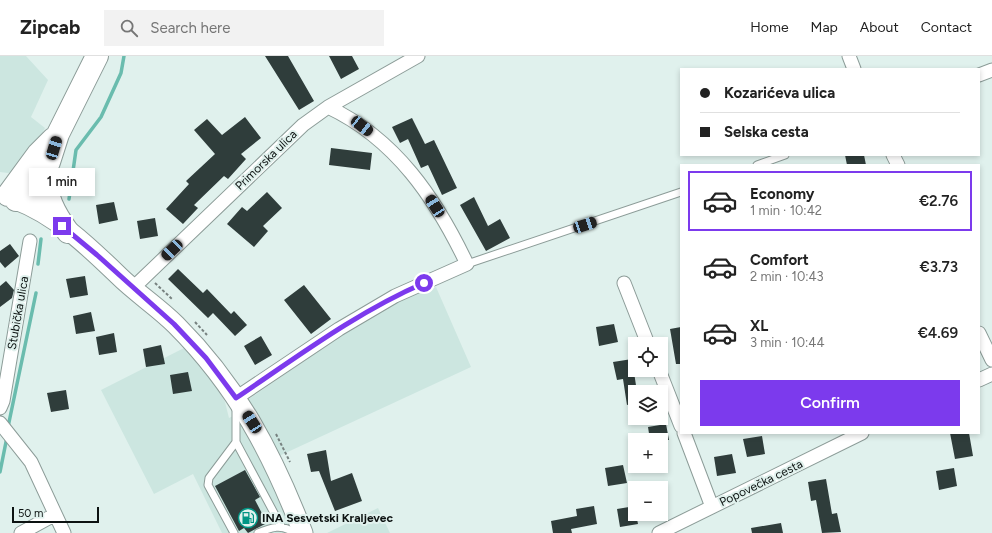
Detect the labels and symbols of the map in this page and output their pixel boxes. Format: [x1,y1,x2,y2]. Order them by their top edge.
car [349,114,375,138]
street label: Primorska ulica [232,127,300,193]
car [45,135,63,161]
callout: 1 min [29,168,95,196]
car [423,193,447,219]
car [572,216,598,234]
route end [53,217,71,235]
car [159,237,185,263]
route start [415,274,433,292]
street label: Stubička ulica [5,275,31,351]
car [240,409,264,435]
street label: Popovečka cesta [717,457,805,509]
scale bar [12,505,99,524]
fuel station icon: INA Sesvetski Kraljevec [237,507,259,529]
place label: INA Sesvetski Kraljevec [262,511,393,525]

